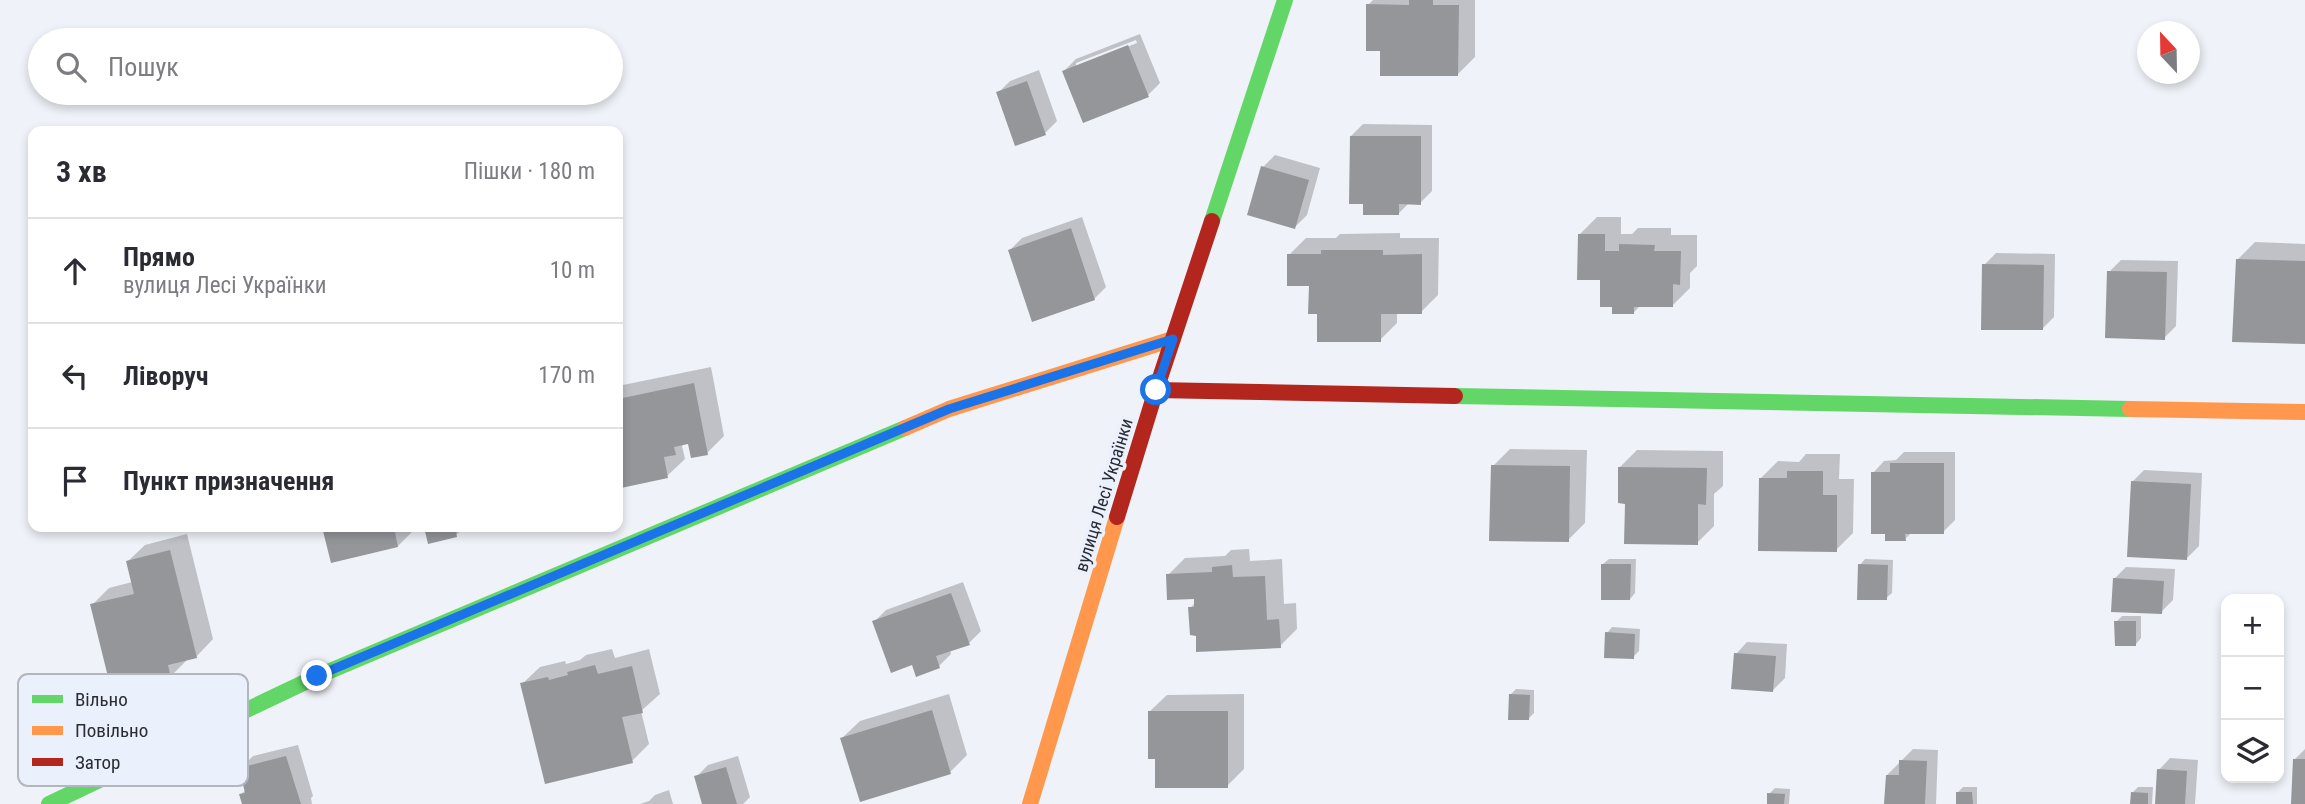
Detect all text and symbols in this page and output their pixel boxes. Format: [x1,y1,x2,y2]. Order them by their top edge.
north arrow [2137,21,2200,84]
search box [28,28,623,105]
icon: search [52,48,90,86]
text: Пошук [108,52,179,82]
text: 3 хв [56,154,107,189]
text: Пішки · 180 m [464,158,595,185]
text: Прямо [123,242,195,272]
icon: ahead [56,252,94,290]
text: 10 m [550,257,595,284]
text: вулиця Лесі Українки [123,272,326,299]
icon: left [56,357,94,395]
text: Ліворуч [123,361,208,391]
text: 170 m [538,362,595,389]
route start [1140,374,1171,405]
street label: вулиця Лесі Українки [1070,416,1137,574]
icon: arrive [56,462,94,500]
text: Пункт призначення [123,466,334,496]
map controls [2221,594,2284,783]
button: + [2221,594,2284,657]
button: − [2221,657,2284,720]
route end [301,660,332,691]
legend [18,674,248,786]
text: Вільно [75,688,128,711]
text: Повільно [75,719,148,742]
button: layers [2221,720,2284,783]
text: Затор [75,751,120,774]

